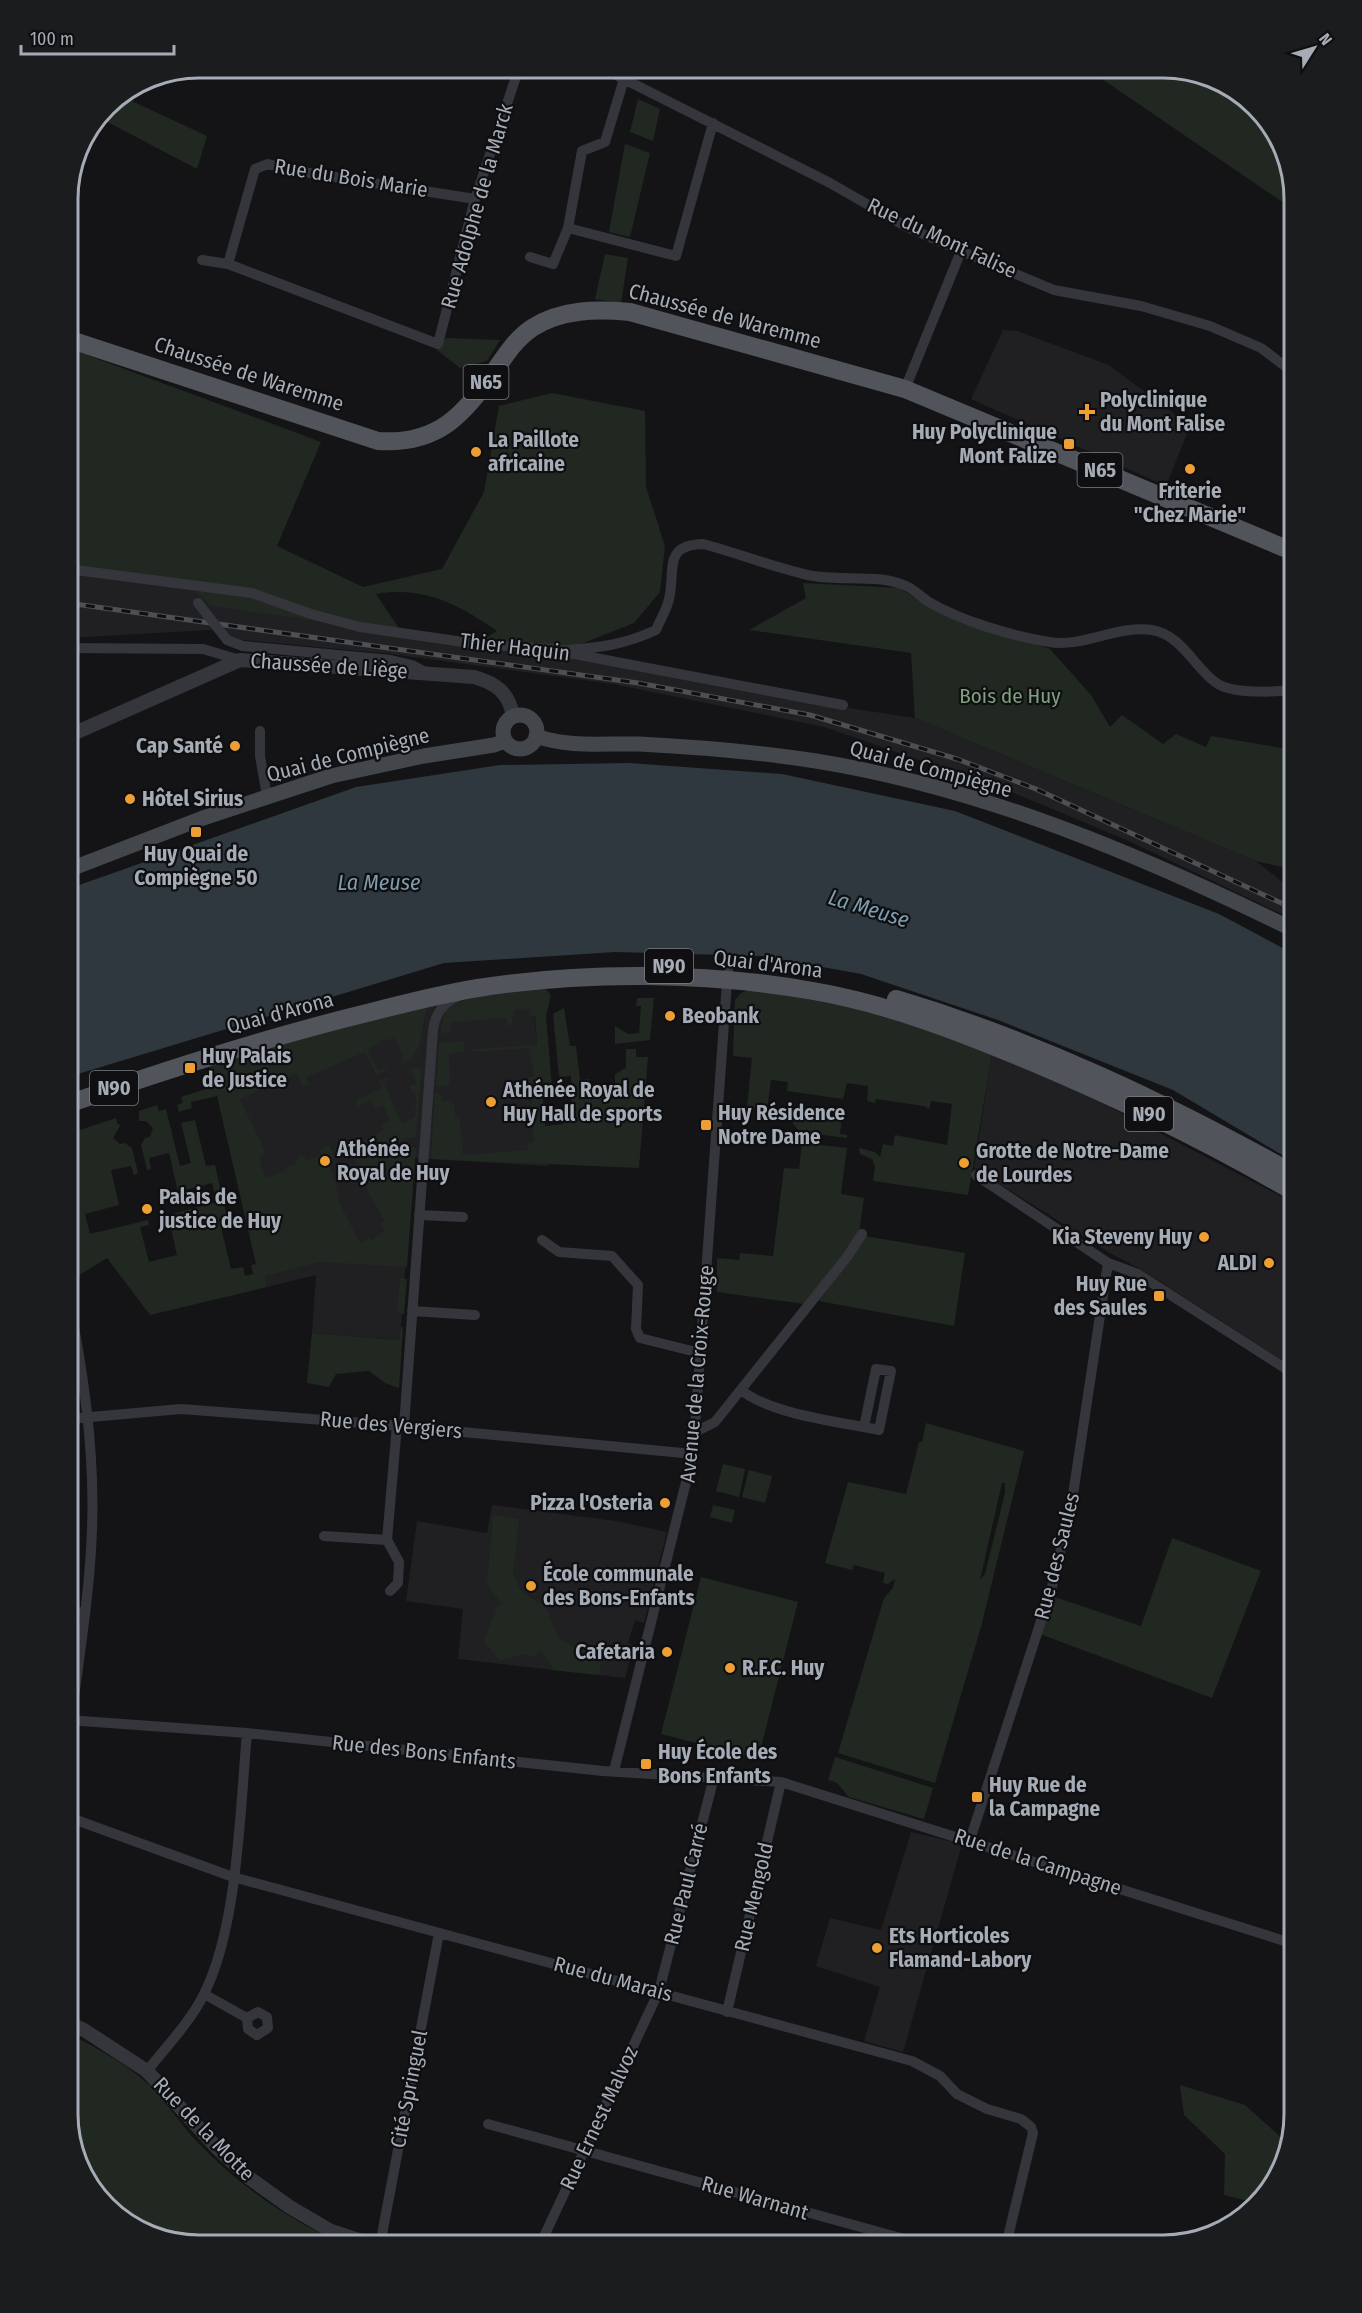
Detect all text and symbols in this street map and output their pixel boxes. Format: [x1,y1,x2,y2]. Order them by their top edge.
scale bar [21,18,174,56]
north arrow [1284,18,1344,78]
text: 100 m [30,28,74,50]
text: N [1315,30,1336,49]
street label: Rue Adolphe de la Marck [435,100,519,312]
street label: Rue du Bois Marie [272,153,430,203]
street label: Rue du Mont Falise [863,192,1021,284]
street label: Chaussée de Waremme [626,278,824,354]
street label: Chaussée de Waremme [151,331,347,417]
road number: N65 [464,365,508,399]
place label: Polyclinique du Mont Falise [1100,387,1225,437]
marker: Polyclinique du Mont Falise [1078,403,1096,421]
place label: Huy Polyclinique Mont Falize [912,419,1057,469]
place label: La Paillote africaine [488,427,579,477]
marker: Huy Polyclinique Mont Falize [1062,437,1076,451]
marker: La Paillote africaine [469,445,483,459]
road number: N65 [1078,453,1122,487]
marker: Friterie "Chez Marie" [1183,462,1197,476]
place label: Friterie "Chez Marie" [1134,478,1246,528]
street label: Thier Haquin [459,627,571,667]
street label: Chaussée de Liège [249,648,409,684]
park label: Bois de Huy [959,683,1061,709]
street label: Quai de Compiègne [264,722,432,788]
place label: Cap Santé [136,733,223,759]
street label: Quai de Compiègne [847,735,1015,803]
marker: Cap Santé [228,739,242,753]
place label: Hôtel Sirius [142,786,243,812]
marker: Hôtel Sirius [123,792,137,806]
marker: Huy Quai de Compiègne 50 [189,825,203,839]
place label: Huy Quai de Compiègne 50 [134,841,258,891]
water label: La Meuse [338,869,420,896]
water label: La Meuse [825,883,912,933]
street label: Quai d'Arona [712,944,824,984]
road number: N90 [645,949,693,983]
street label: Quai d'Arona [224,986,336,1040]
place label: Beobank [682,1003,759,1029]
marker: Beobank [663,1009,677,1023]
place label: Huy Palais de Justice [202,1043,291,1093]
marker: Huy Palais de Justice [183,1061,197,1075]
road number: N90 [90,1071,138,1105]
place label: Athénée Royal de Huy Hall de sports [502,1077,662,1127]
marker: Athénée Royal de Huy Hall de sports [484,1095,498,1109]
road number: N90 [1125,1097,1173,1131]
place label: Huy Résidence Notre Dame [718,1100,846,1150]
marker: Huy Résidence Notre Dame [699,1118,713,1132]
place label: Athénée Royal de Huy [336,1136,450,1186]
place label: Grotte de Notre-Dame de Lourdes [976,1138,1169,1188]
marker: Athénée Royal de Huy [318,1154,332,1168]
marker: Grotte de Notre-Dame de Lourdes [957,1156,971,1170]
place label: Palais de justice de Huy [158,1184,282,1234]
marker: Palais de justice de Huy [140,1202,154,1216]
place label: Kia Steveny Huy [1052,1224,1193,1250]
marker: Kia Steveny Huy [1197,1230,1211,1244]
place label: ALDI [1217,1250,1257,1276]
marker: ALDI [1262,1256,1276,1270]
street label: Avenue de la Croix-Rouge [675,1264,719,1484]
place label: Huy Rue des Saules [1054,1271,1147,1321]
marker: Huy Rue des Saules [1152,1289,1166,1303]
street label: Rue des Vergiers [319,1406,463,1444]
place label: Pizza l'Osteria [530,1490,653,1516]
street label: Rue des Saules [1029,1490,1085,1622]
marker: Pizza l'Osteria [658,1496,672,1510]
place label: École communale des Bons-Enfants [543,1560,695,1611]
marker: École communale des Bons-Enfants [524,1579,538,1593]
place label: Cafetaria [575,1639,655,1665]
marker: Cafetaria [660,1645,674,1659]
place label: R.F.C. Huy [742,1655,825,1681]
marker: R.F.C. Huy [723,1661,737,1675]
street label: Rue des Bons Enfants [331,1729,517,1775]
place label: Huy École des Bons Enfants [658,1738,777,1789]
marker: Huy École des Bons Enfants [639,1757,653,1771]
place label: Huy Rue de la Campagne [989,1772,1101,1822]
marker: Huy Rue de la Campagne [970,1790,984,1804]
street label: Rue Paul Carré [658,1820,714,1948]
street label: Rue de la Campagne [951,1823,1125,1901]
street label: Rue Mengold [729,1840,779,1954]
place label: Ets Horticoles Flamand-Labory [889,1923,1032,1973]
marker: Ets Horticoles Flamand-Labory [870,1941,884,1955]
street label: Rue du Marais [551,1951,675,2007]
street label: Cité Springuel [385,2027,433,2150]
street label: Rue Ernest Malvoz [554,2042,644,2194]
street label: Rue de la Motte [148,2072,260,2186]
street label: Rue Warnant [699,2170,811,2226]

